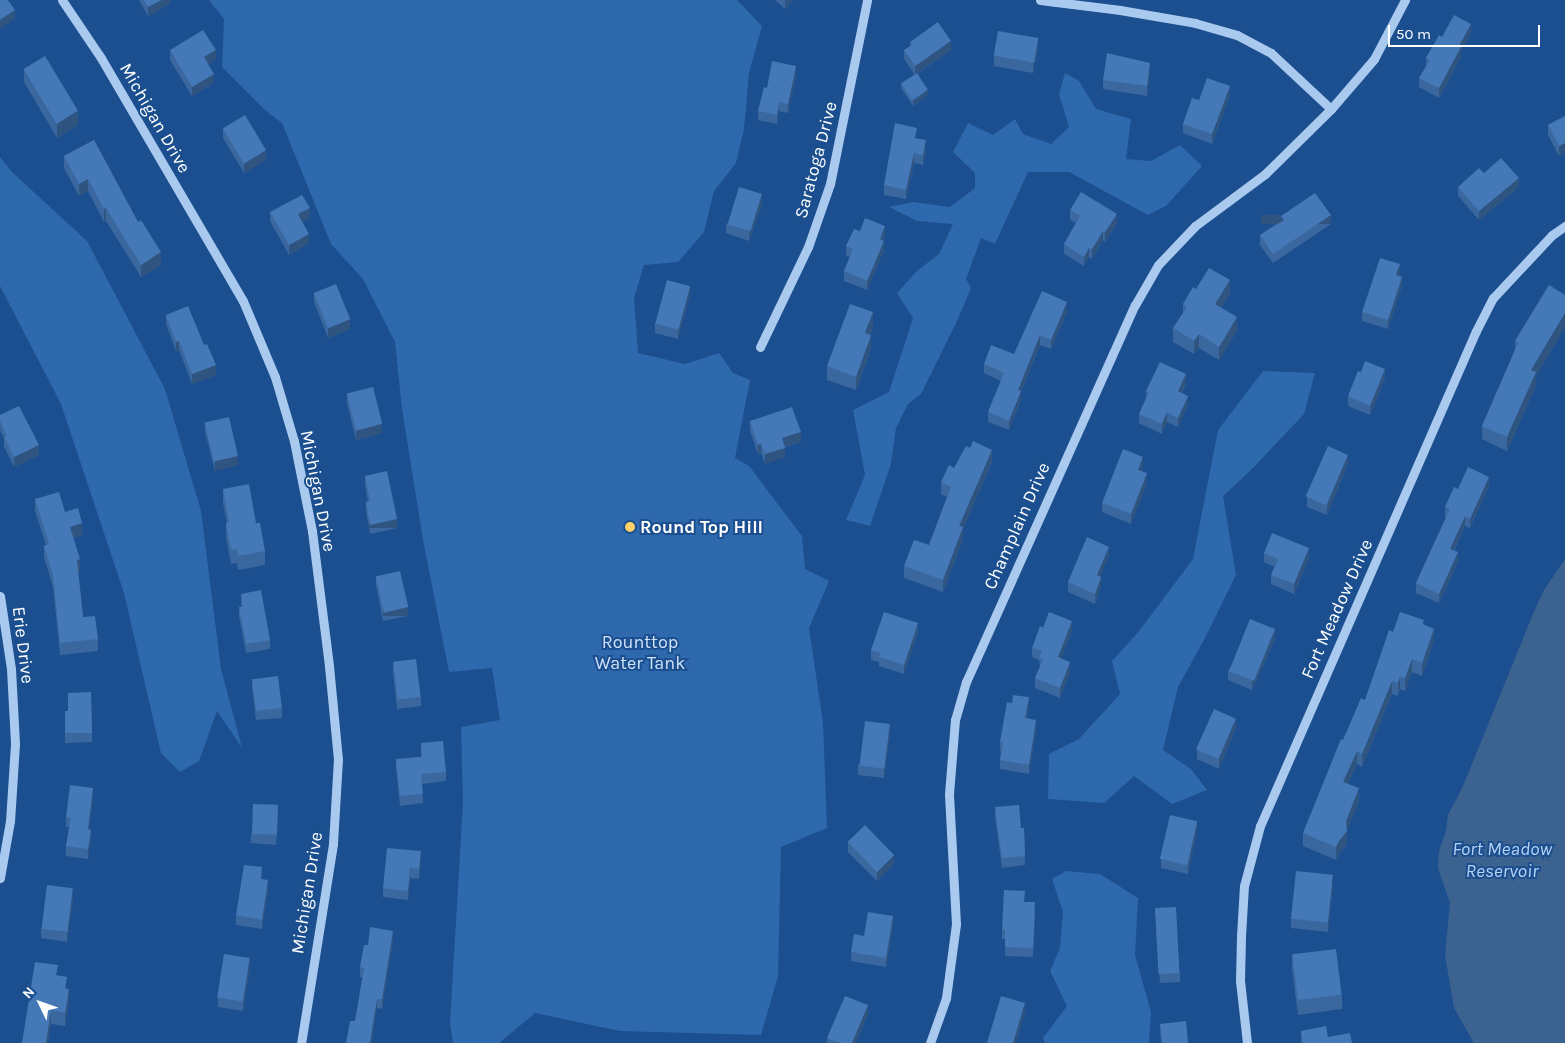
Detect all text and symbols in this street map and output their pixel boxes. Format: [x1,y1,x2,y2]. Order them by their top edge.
scale bar [1390,15,1542,47]
text: 50 m [1396,25,1431,43]
street label: Michigan Drive [115,59,195,177]
street label: Saratoga Drive [790,99,842,221]
street label: Michigan Drive [296,428,340,554]
street label: Champlain Drive [979,459,1055,593]
place label: Round Top Hill [640,516,763,538]
marker: Round Top Hill [624,521,636,533]
street label: Fort Meadow Drive [1297,536,1377,682]
street label: Erie Drive [8,605,38,685]
park label: Rounttop Water Tank [595,632,685,674]
street label: Michigan Drive [287,830,327,956]
water label: Fort Meadow Reservoir [1452,839,1552,883]
north arrow [15,978,65,1028]
text: N [19,983,38,1002]

